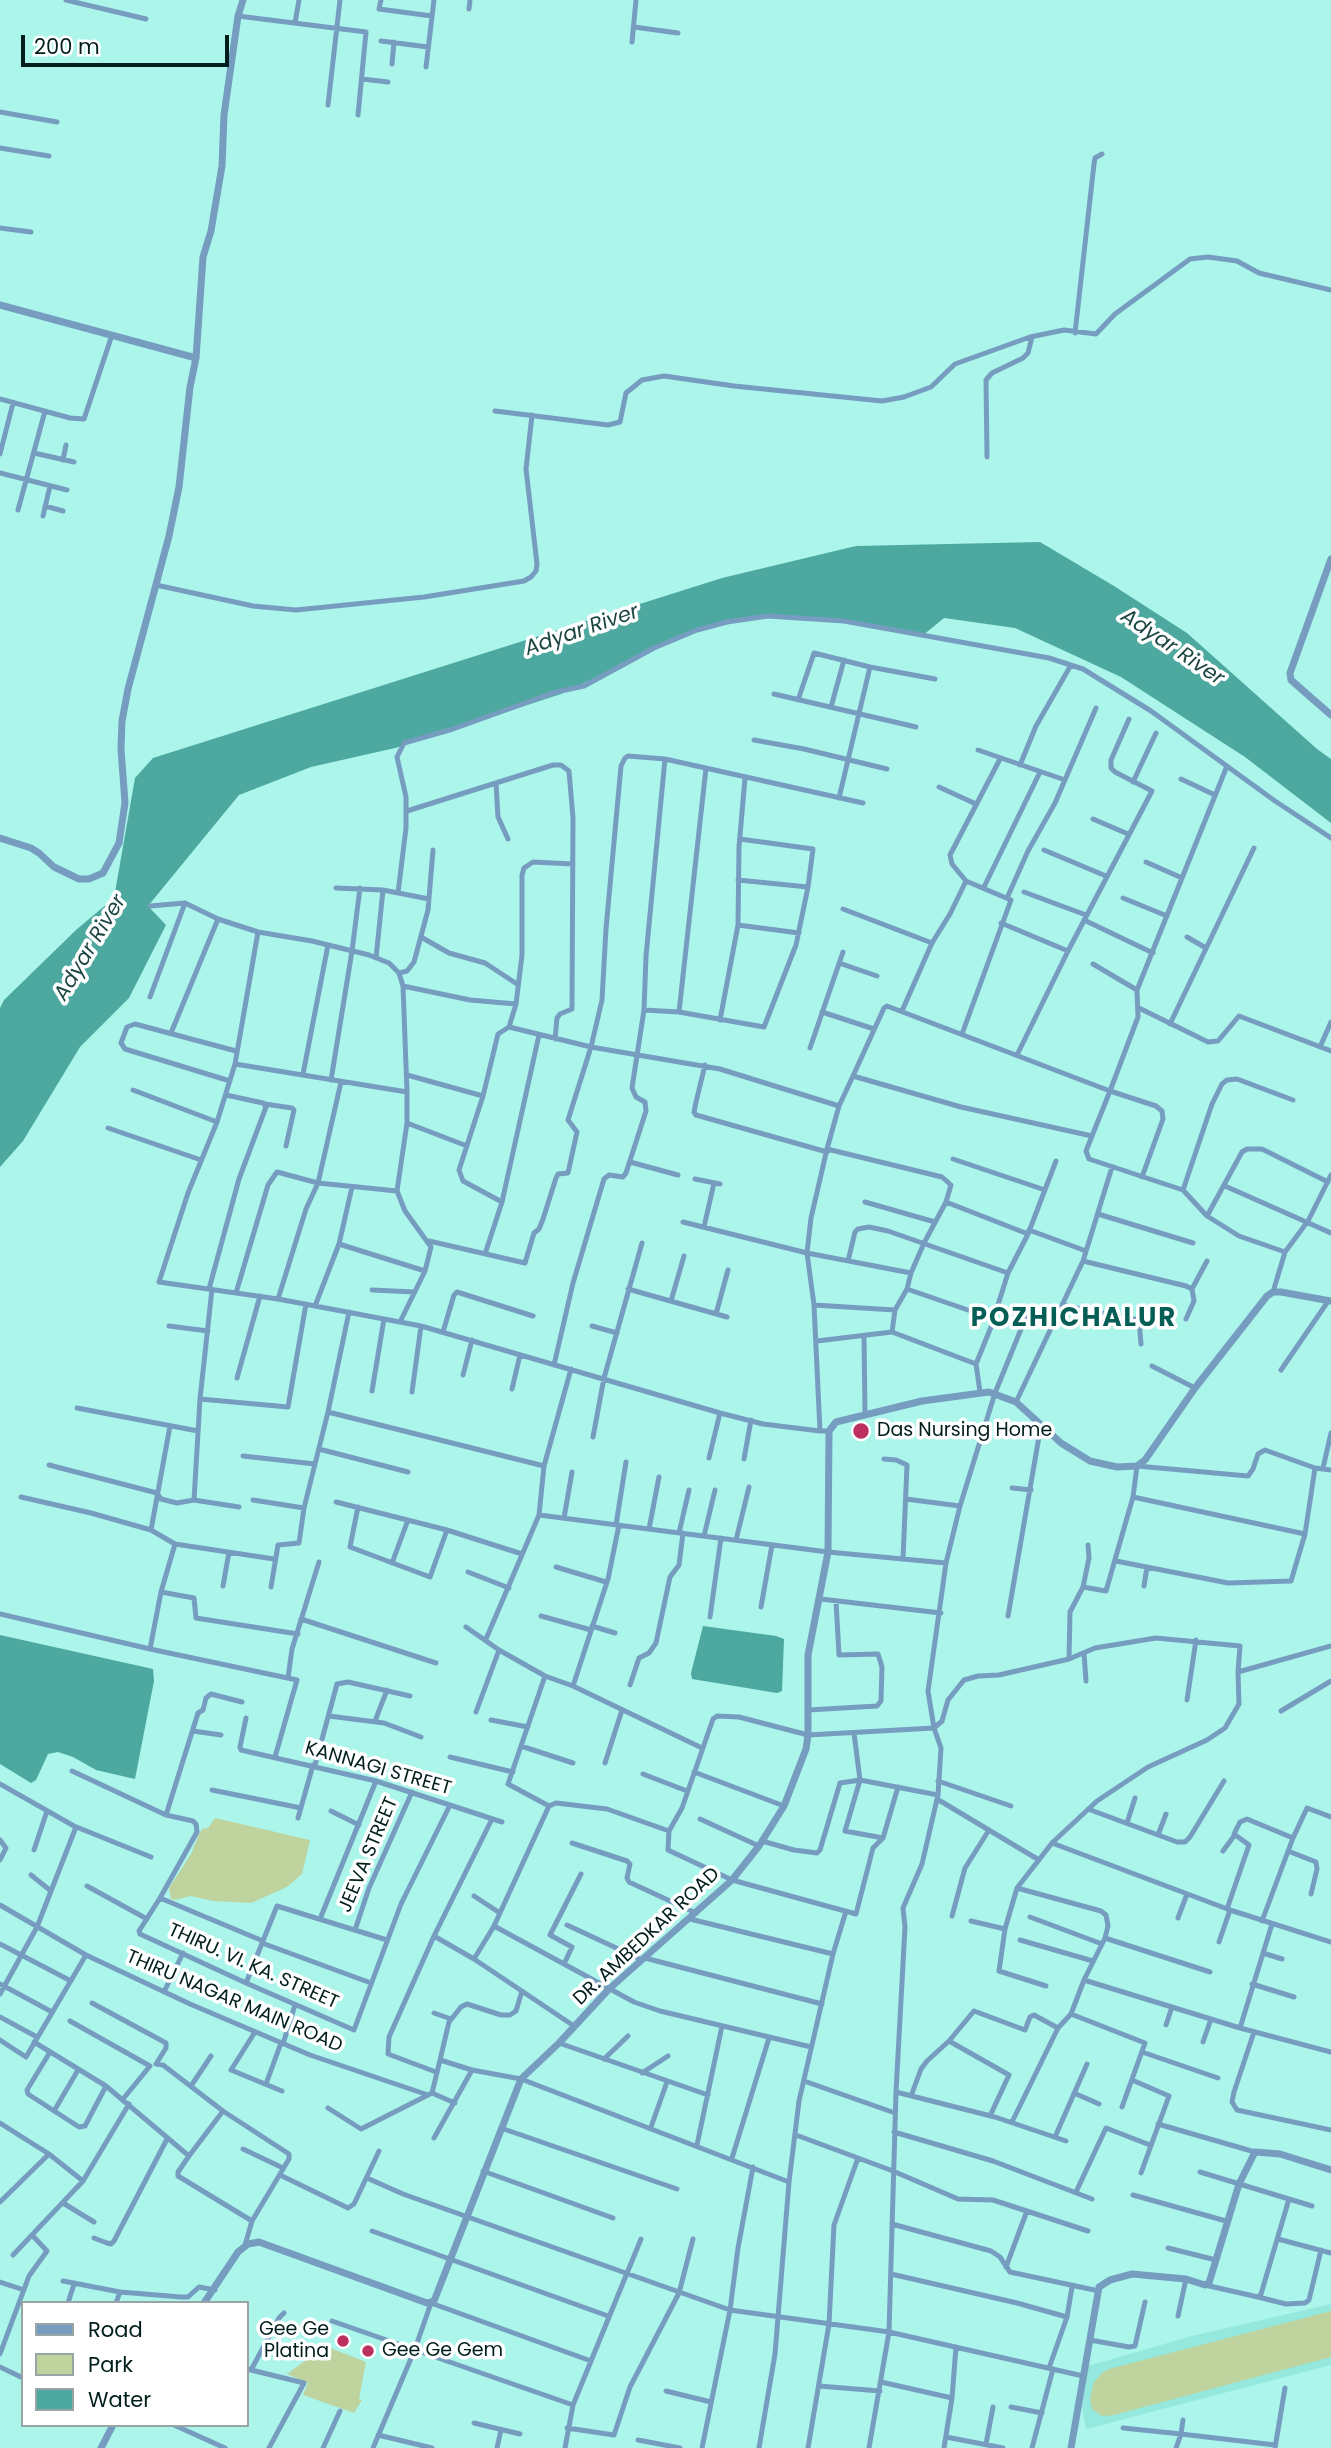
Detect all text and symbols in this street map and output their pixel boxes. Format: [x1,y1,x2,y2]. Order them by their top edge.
scale bar [24,21,233,65]
text: 200 m [34,32,100,61]
water label: Adyar River [522,600,642,662]
water label: Adyar River [1116,604,1228,692]
water label: Adyar River [50,890,132,1006]
district label: POZHICHALUR [972,1303,1176,1335]
place label: Das Nursing Home [877,1420,1052,1442]
marker: Das Nursing Home [851,1421,871,1441]
street label: KANNAGI STREET [302,1737,454,1801]
street label: JEEVA STREET [334,1794,404,1916]
street label: DR. AMBEDKAR ROAD [569,1863,725,2011]
street label: THIRU. VI. KA. STREET [164,1919,342,2015]
street label: THIRU NAGAR MAIN ROAD [122,1946,346,2058]
legend [21,2301,248,2427]
text: Road [88,2315,143,2344]
place label: Gee Ge Platina [259,2319,329,2363]
marker: Gee Ge Platina [335,2333,351,2349]
place label: Gee Ge Gem [382,2340,503,2362]
marker: Gee Ge Gem [360,2343,376,2359]
text: Park [88,2350,133,2379]
text: Water [88,2385,151,2414]

